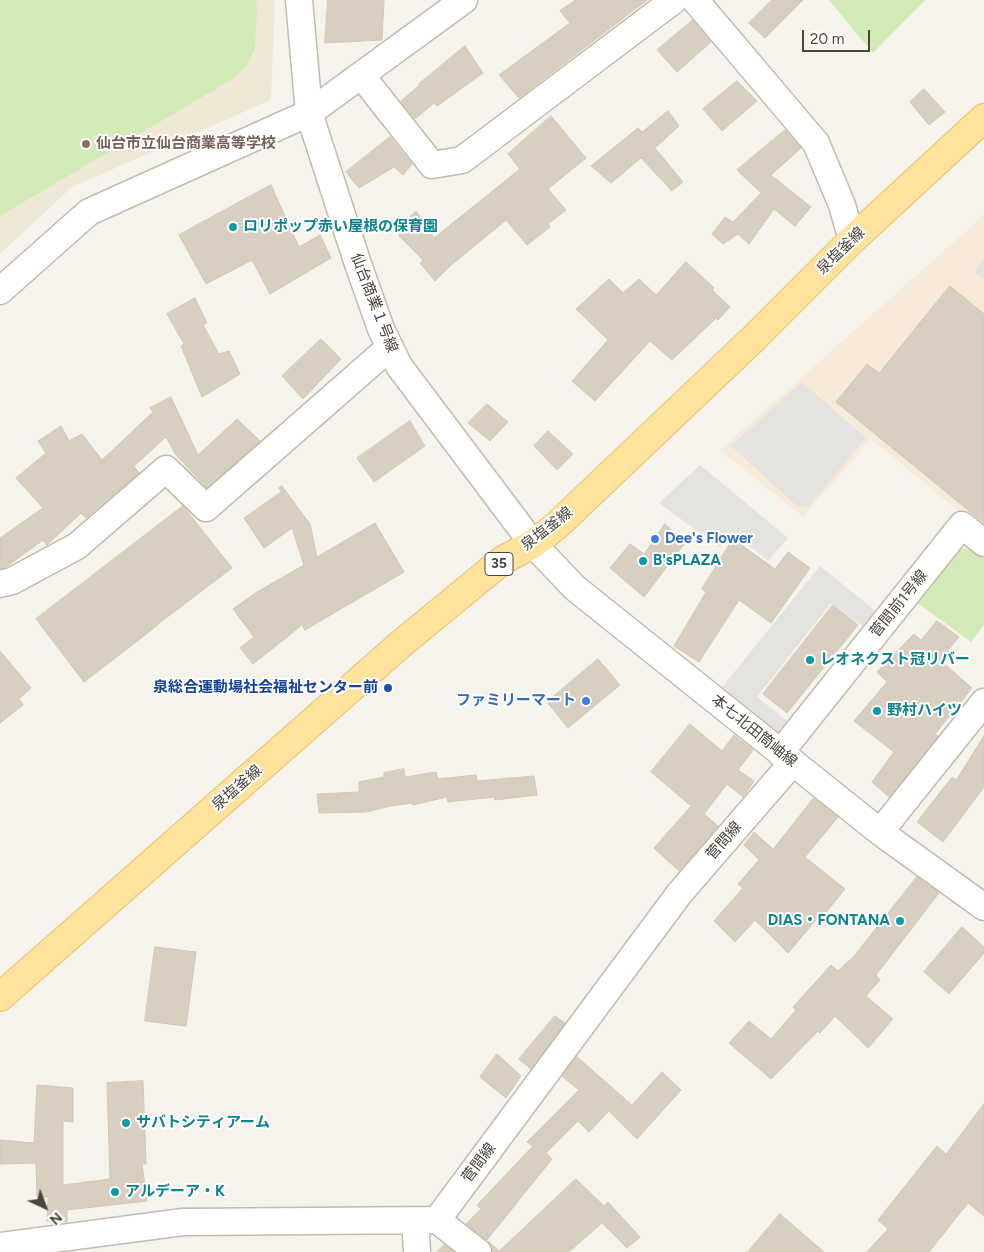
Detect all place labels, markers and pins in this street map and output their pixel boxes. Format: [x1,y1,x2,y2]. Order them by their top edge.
place label: 仙台市立仙台商業高等学校 [96,135,276,153]
marker: 仙台市立仙台商業高等学校 [80,138,92,150]
place label: ロリポップ赤い屋根の保育園 [243,218,438,236]
marker: ロリポップ赤い屋根の保育園 [227,221,239,233]
place label: Dee's Flower [665,530,753,548]
marker: Dee's Flower [649,533,661,545]
place label: B'sPLAZA [653,552,721,570]
marker: B'sPLAZA [637,555,649,567]
place label: レオネクスト冠リバー [820,651,970,669]
marker: レオネクスト冠リバー [804,654,816,666]
place label: 泉総合運動場社会福祉センター前 [153,679,378,697]
marker: 泉総合運動場社会福祉センター前 [382,682,394,694]
place label: ファミリーマート [456,692,576,710]
marker: ファミリーマート [580,695,592,707]
place label: 野村ハイツ [887,702,962,720]
marker: 野村ハイツ [871,705,883,717]
place label: DIAS・FONTANA [768,912,890,930]
marker: DIAS・FONTANA [894,915,906,927]
place label: サバトシティアーム [136,1114,270,1132]
marker: サバトシティアーム [120,1117,132,1129]
place label: アルデーア・K [125,1183,225,1201]
marker: アルデーア・K [109,1186,121,1198]

